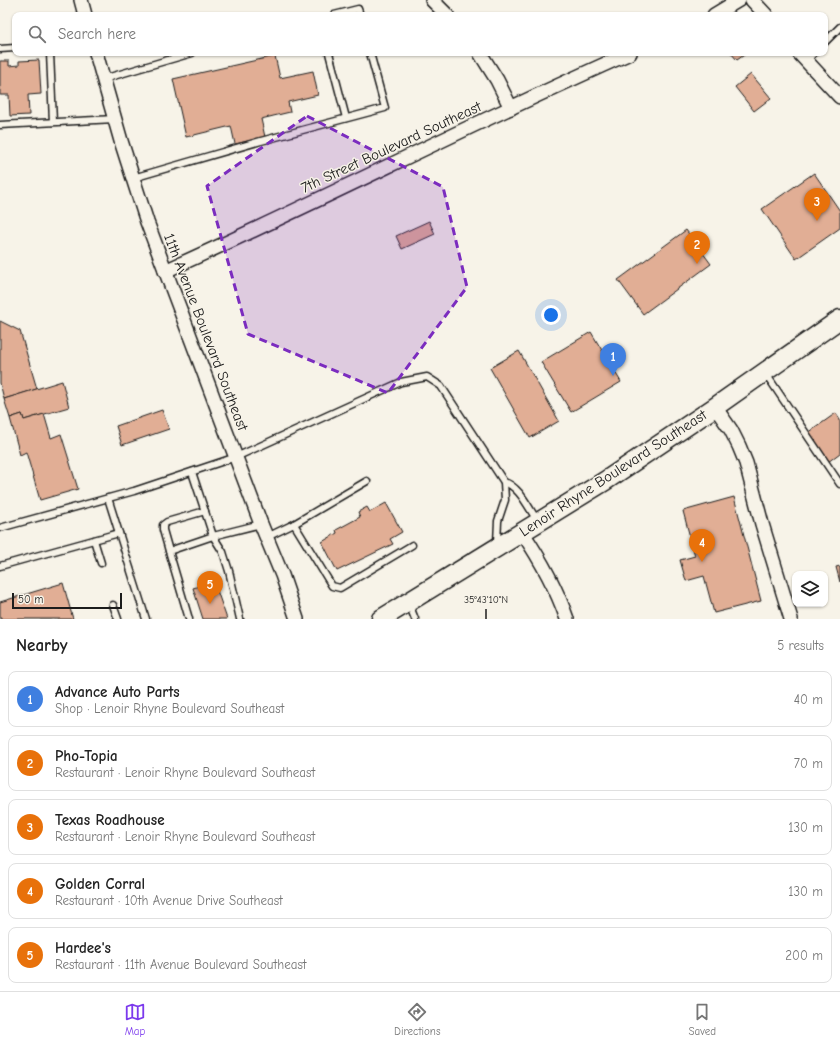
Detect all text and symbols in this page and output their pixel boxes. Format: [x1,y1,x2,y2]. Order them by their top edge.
search box [12,12,828,56]
icon: search [26,23,48,45]
text: Search here [58,25,136,43]
street label: 7th Street Boulevard Southeast [298,97,485,197]
pin: 3 [804,188,830,221]
street label: 11th Avenue Boulevard Southeast [160,231,252,434]
pin: 2 [684,231,710,264]
your location [541,305,561,325]
pin: 1 [600,343,626,376]
street label: Lenoir Rhyne Boulevard Southeast [516,405,711,540]
pin: 4 [689,529,715,562]
pin: 5 [197,571,223,604]
map controls [792,571,828,607]
button: layers [792,571,828,607]
scale bar [12,591,122,610]
text: 50 m [18,593,43,606]
text: 35°43'10"N [464,594,508,606]
text: Nearby [16,636,67,655]
text: 5 results [777,638,824,653]
text: Advance Auto Parts [55,683,180,701]
text: 1 [27,692,33,707]
text: 40 m [794,692,823,707]
text: Shop · Lenoir Rhyne Boulevard Southeast [55,701,284,716]
text: Pho-Topia [55,747,118,765]
text: 2 [27,756,33,771]
text: 70 m [794,756,823,771]
text: Restaurant · Lenoir Rhyne Boulevard Southeast [55,765,315,780]
text: Texas Roadhouse [55,811,165,829]
text: 3 [27,820,33,835]
text: 130 m [788,820,823,835]
text: Restaurant · Lenoir Rhyne Boulevard Southeast [55,829,315,844]
text: Golden Corral [55,875,145,893]
text: 4 [27,884,33,899]
text: 130 m [788,884,823,899]
text: Restaurant · 10th Avenue Drive Southeast [55,893,283,908]
text: Hardee's [55,939,111,957]
text: 5 [27,948,33,963]
text: 200 m [785,948,823,963]
text: Restaurant · 11th Avenue Boulevard Southeast [55,957,307,972]
tab: Map [124,1001,146,1038]
tab: Directions [394,1001,441,1038]
tab: Saved [689,1001,716,1038]

